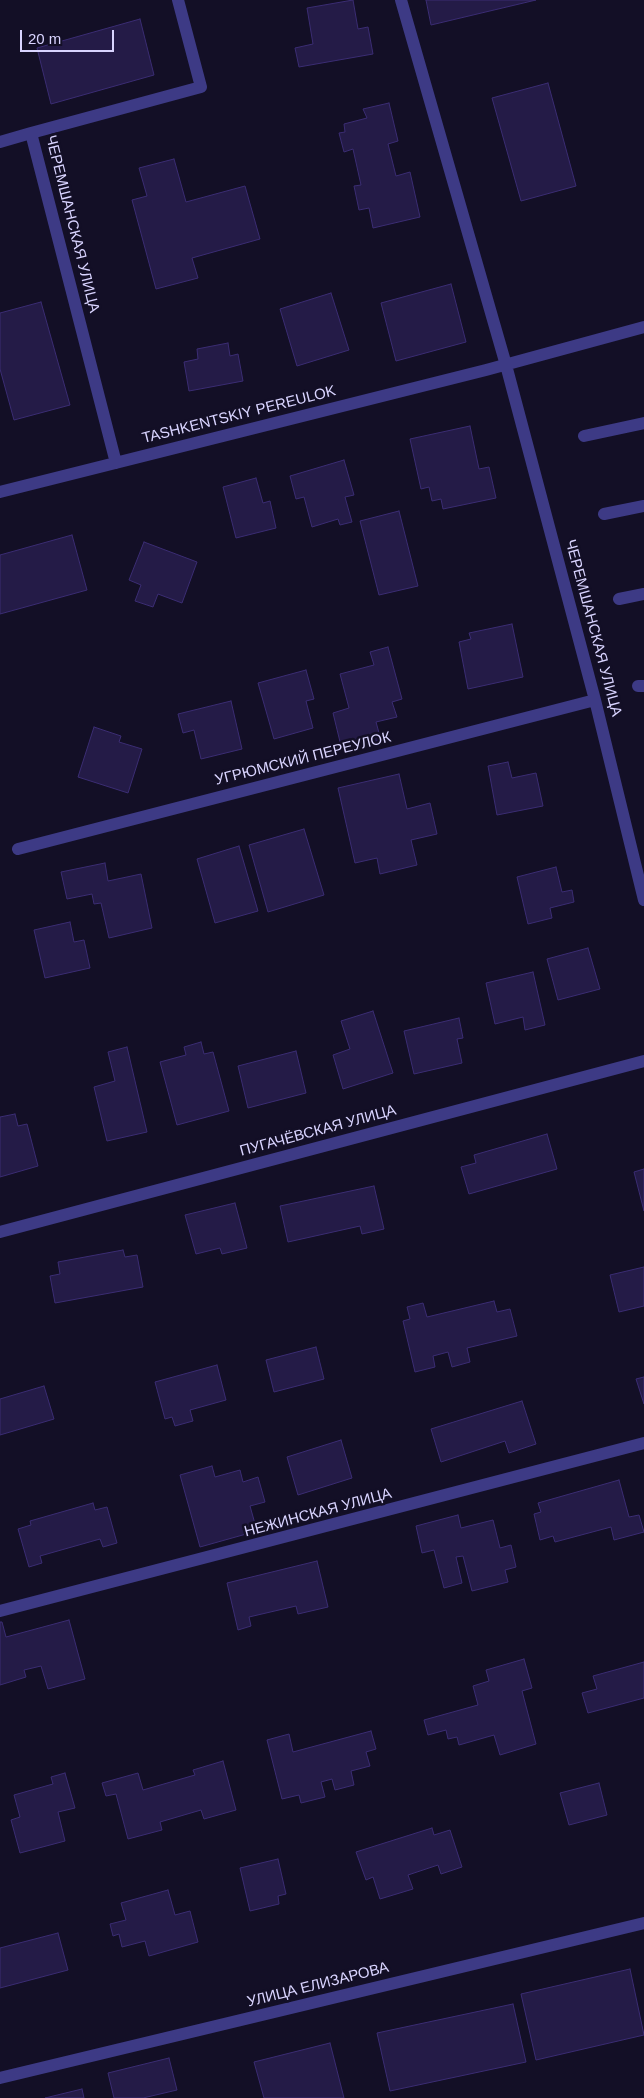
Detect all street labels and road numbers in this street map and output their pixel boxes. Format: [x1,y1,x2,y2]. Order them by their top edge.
street label: ЧЕРЕМШАНСКАЯ УЛИЦА [41,133,103,315]
street label: TASHKENTSKIY PEREULOK [140,382,338,448]
street label: ЧЕРЕМШАНСКАЯ УЛИЦА [561,538,625,718]
street label: УГРЮМСКИЙ ПЕРЕУЛОК [213,728,393,790]
street label: ПУГАЧЁВСКАЯ УЛИЦА [238,1101,398,1161]
street label: НЕЖИНСКАЯ УЛИЦА [242,1485,394,1541]
street label: УЛИЦА ЕЛИЗАРОВА [245,1959,391,2011]

